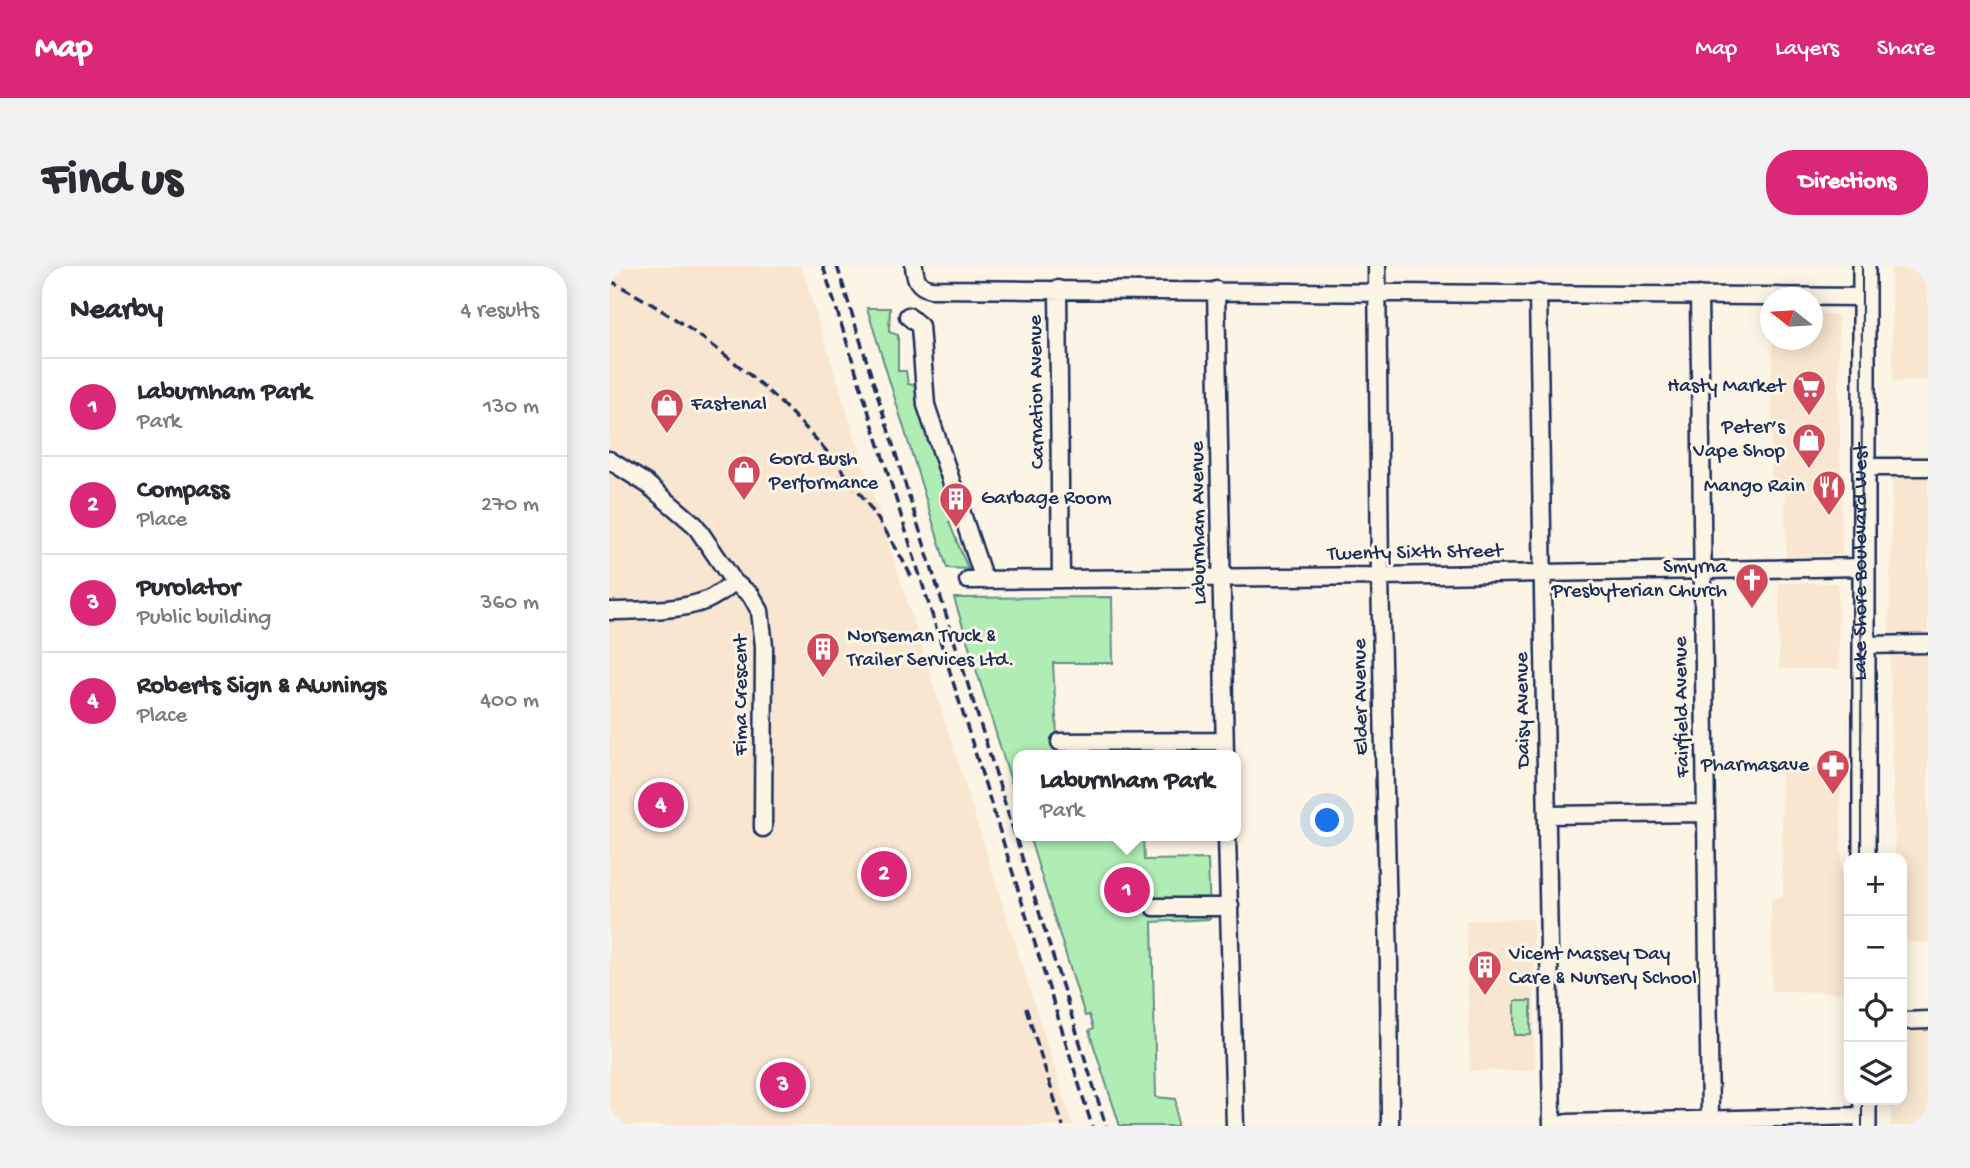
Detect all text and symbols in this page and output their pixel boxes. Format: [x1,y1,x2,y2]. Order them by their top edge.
text: Map [35,30,92,68]
text: Map [1695,35,1737,64]
text: Layers [1775,35,1839,64]
text: Share [1877,35,1935,64]
button: Directions [1766,150,1928,215]
text: Find us [42,153,182,211]
north arrow [1760,287,1823,350]
text: Nearby [70,294,163,329]
text: 4 results [460,298,539,325]
street label: Carnation Avenue [1024,314,1052,469]
supermarket icon: Hasty Market [1790,368,1828,417]
place label: Hasty Market [1667,375,1787,400]
text: Laburnham Park [137,378,311,409]
shop icon: Fastenal [648,386,686,435]
place label: Fastenal [690,393,767,418]
text: 1 [88,394,98,421]
text: 130 m [483,394,539,421]
text: Park [137,409,181,436]
place label: Peter’s Vape Shop [1692,416,1786,465]
shop icon: Peter’s Vape Shop [1790,421,1828,470]
street label: Laburnham Avenue [1186,440,1214,605]
street label: Lake Shore Boulevard West [1849,441,1874,681]
place label: Gord Bush Performance [768,448,879,497]
shop icon: Gord Bush Performance [725,453,763,502]
restaurant icon: Mango Rain [1810,468,1848,517]
place label: Mango Rain [1704,475,1805,500]
text: Compass [137,476,229,507]
building icon: Garbage Room [937,480,975,529]
place label: Garbage Room [981,487,1112,512]
text: 2 [87,492,99,519]
text: 270 m [481,492,539,519]
text: Place [137,507,187,534]
street label: Twenty Sixth Street [1326,540,1505,568]
place label: Smyrna Presbyterian Church [1551,556,1728,605]
church icon: Smyrna Presbyterian Church [1733,561,1771,610]
text: Purolator [137,574,240,605]
text: 3 [87,590,99,617]
text: 360 m [481,590,539,617]
text: Public building [137,605,271,632]
place label: Norseman Truck & Trailer Services Ltd. [846,625,1014,674]
building icon: Norseman Truck & Trailer Services Ltd. [804,630,842,679]
street label: Fima Crescent [730,632,755,756]
street label: Fairfield Avenue [1669,635,1697,779]
street label: Elder Avenue [1348,637,1376,755]
street label: Daisy Avenue [1510,651,1538,770]
text: Roberts Sign & Awnings [137,672,386,703]
text: 4 [88,688,98,715]
text: 400 m [480,688,539,715]
text: Place [137,703,187,730]
pharmacy icon: Pharmasave [1814,747,1852,796]
popup [1013,750,1241,841]
place label: Pharmasave [1700,754,1810,779]
text: Laburnham Park [1040,767,1214,798]
pin: 4 [638,779,684,831]
text: Park [1040,798,1084,825]
your location [1310,803,1344,837]
pin: 2 [861,848,907,900]
map controls [1844,853,1907,1105]
button: + [1844,853,1907,916]
pin: 1 [1104,864,1150,916]
button: − [1844,916,1907,979]
place label: Vicent Massey Day Care & Nursery School [1508,943,1697,992]
building icon: Vicent Massey Day Care & Nursery School [1466,948,1504,997]
button: locate [1844,979,1907,1042]
button: layers [1844,1042,1907,1105]
pin: 3 [760,1059,806,1111]

